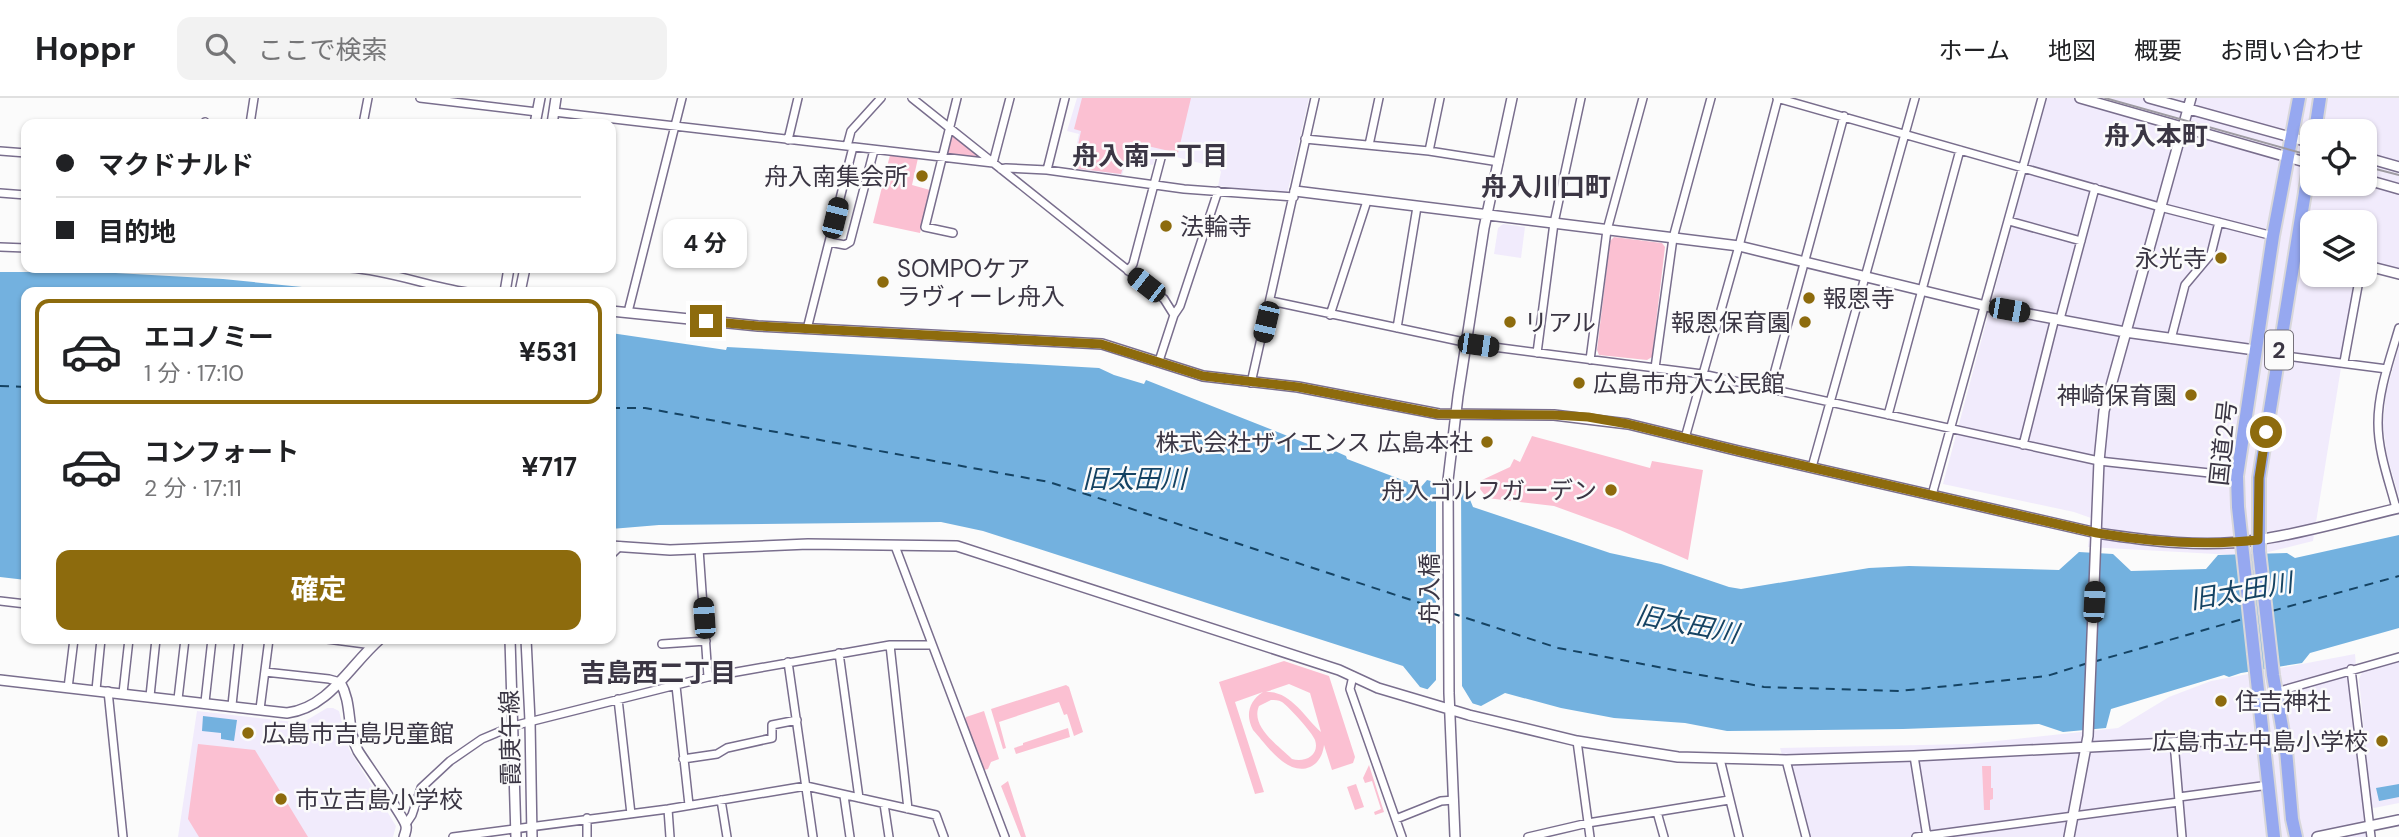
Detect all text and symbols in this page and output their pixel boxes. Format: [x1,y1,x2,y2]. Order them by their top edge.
search box [177,17,667,80]
text: Hoppr [35,27,135,70]
icon: search [201,29,239,67]
text: ここで検索 [257,33,387,67]
text: ホーム [1939,35,2010,66]
text: 地図 [2048,35,2096,66]
text: 概要 [2134,35,2182,66]
text: お問い合わせ [2220,35,2364,66]
district label: 舟入本町 [2104,119,2208,153]
map controls [2300,119,2377,287]
button: locate [2300,119,2377,196]
district label: 舟入南一丁目 [1072,139,1228,173]
text: マクドナルド [98,148,254,182]
place label: 舟入南集会所 [764,161,908,192]
marker: 舟入南集会所 [914,168,930,184]
district label: 舟入川口町 [1481,170,1611,204]
car [820,195,851,241]
button: layers [2300,210,2377,287]
place label: 法輪寺 [1180,211,1252,242]
text: 目的地 [98,215,176,249]
marker: 法輪寺 [1158,218,1174,234]
callout: 4 分 [664,220,748,268]
text: 4 分 [683,228,727,258]
place label: 永光寺 [2135,243,2207,274]
marker: 永光寺 [2213,250,2229,266]
place label: SOMPOケア ラヴィーレ舟入 [897,253,1065,312]
car [1123,264,1170,306]
marker: SOMPOケア ラヴィーレ舟入 [875,274,891,290]
place label: 報恩寺 [1823,283,1895,314]
marker: 報恩寺 [1801,290,1817,306]
car [1987,296,2032,324]
car [1252,299,1281,345]
route end [690,305,722,337]
place label: リアル [1524,307,1596,338]
place label: 報恩保育園 [1671,307,1791,338]
marker: リアル [1502,314,1518,330]
marker: 報恩保育園 [1797,314,1813,330]
icon: car [60,320,123,383]
text: エコノミー [144,320,274,354]
road number: 2 [2265,330,2293,370]
car [1456,332,1501,358]
text: ¥531 [519,335,577,369]
text: 1 分 · 17:10 [144,358,244,388]
place label: 広島市舟入公民館 [1593,368,1785,399]
marker: 広島市舟入公民館 [1571,375,1587,391]
place label: 神崎保育園 [2057,380,2177,411]
marker: 神崎保育園 [2183,387,2199,403]
street label: 国道2号 [2203,399,2243,487]
route start [2250,416,2282,448]
place label: 株式会社ザイエンス 広島本社 [1155,427,1473,458]
marker: 株式会社ザイエンス 広島本社 [1479,434,1495,450]
icon: car [60,435,123,498]
text: コンフォート [144,435,299,469]
text: ¥717 [522,450,577,484]
water label: 旧太田川 [1082,462,1189,496]
text: 2 分 · 17:11 [144,473,242,503]
place label: 舟入ゴルフガーデン [1381,475,1597,506]
marker: 舟入ゴルフガーデン [1603,482,1619,498]
button: 確定 [56,550,581,630]
street label: 舟入橋 [1414,553,1445,625]
water label: 旧太田川 [2187,565,2298,617]
car [2083,580,2106,624]
car [693,596,716,640]
water label: 旧太田川 [1633,597,1744,651]
district label: 吉島西二丁目 [580,656,736,690]
place label: 住吉神社 [2235,686,2331,717]
street label: 霞庚午線 [494,690,526,786]
marker: 住吉神社 [2213,693,2229,709]
place label: 広島市吉島児童館 [262,718,454,749]
marker: 広島市吉島児童館 [240,725,256,741]
place label: 広島市立中島小学校 [2152,726,2368,757]
marker: 広島市立中島小学校 [2374,733,2390,749]
place label: 市立吉島小学校 [295,784,463,815]
marker: 市立吉島小学校 [273,791,289,807]

